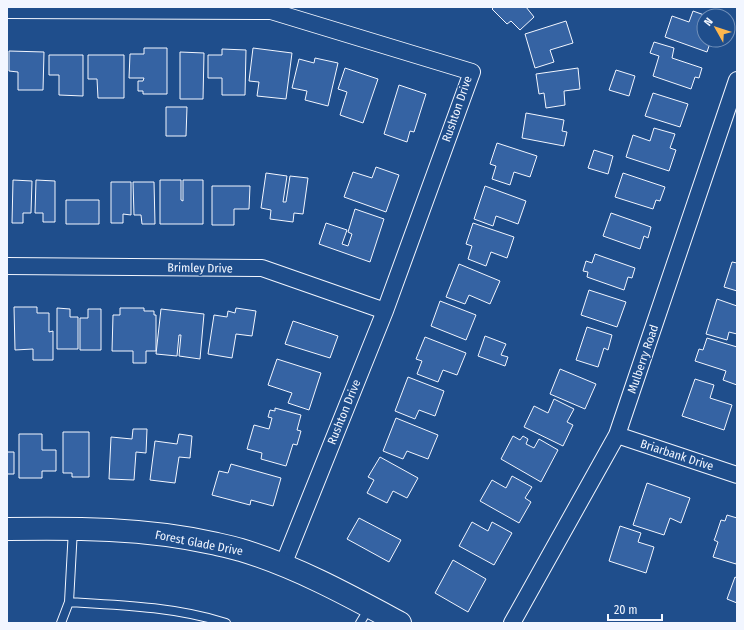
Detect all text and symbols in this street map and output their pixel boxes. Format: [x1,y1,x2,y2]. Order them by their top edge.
north arrow [696,8,736,48]
text: N [701,15,716,29]
street label: Rushton Drive [439,74,475,144]
street label: Brimley Drive [167,260,233,276]
street label: Mulberry Road [625,323,661,395]
street label: Rushton Drive [325,377,363,447]
street label: Briarbank Drive [639,437,715,473]
street label: Forest Glade Drive [154,528,244,558]
scale bar [608,596,662,622]
text: 20 m [614,603,638,617]

